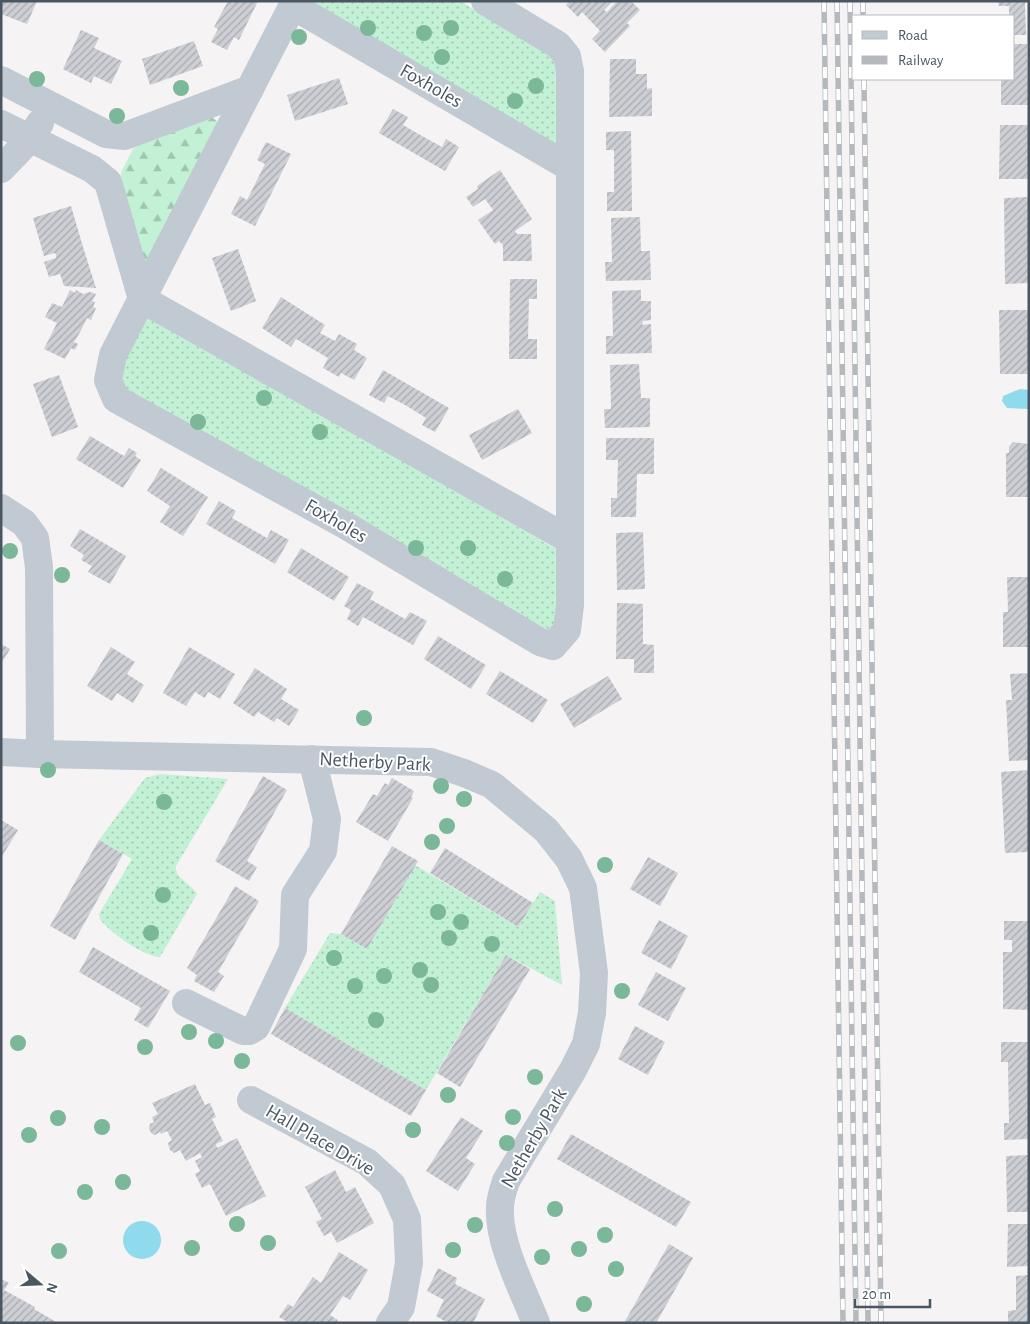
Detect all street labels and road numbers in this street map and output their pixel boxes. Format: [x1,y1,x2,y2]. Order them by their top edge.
street label: Foxholes [397,60,465,112]
street label: Foxholes [302,495,370,547]
street label: Netherby Park [319,749,431,775]
street label: Netherby Park [498,1085,570,1191]
street label: Hall Place Drive [262,1101,378,1179]

